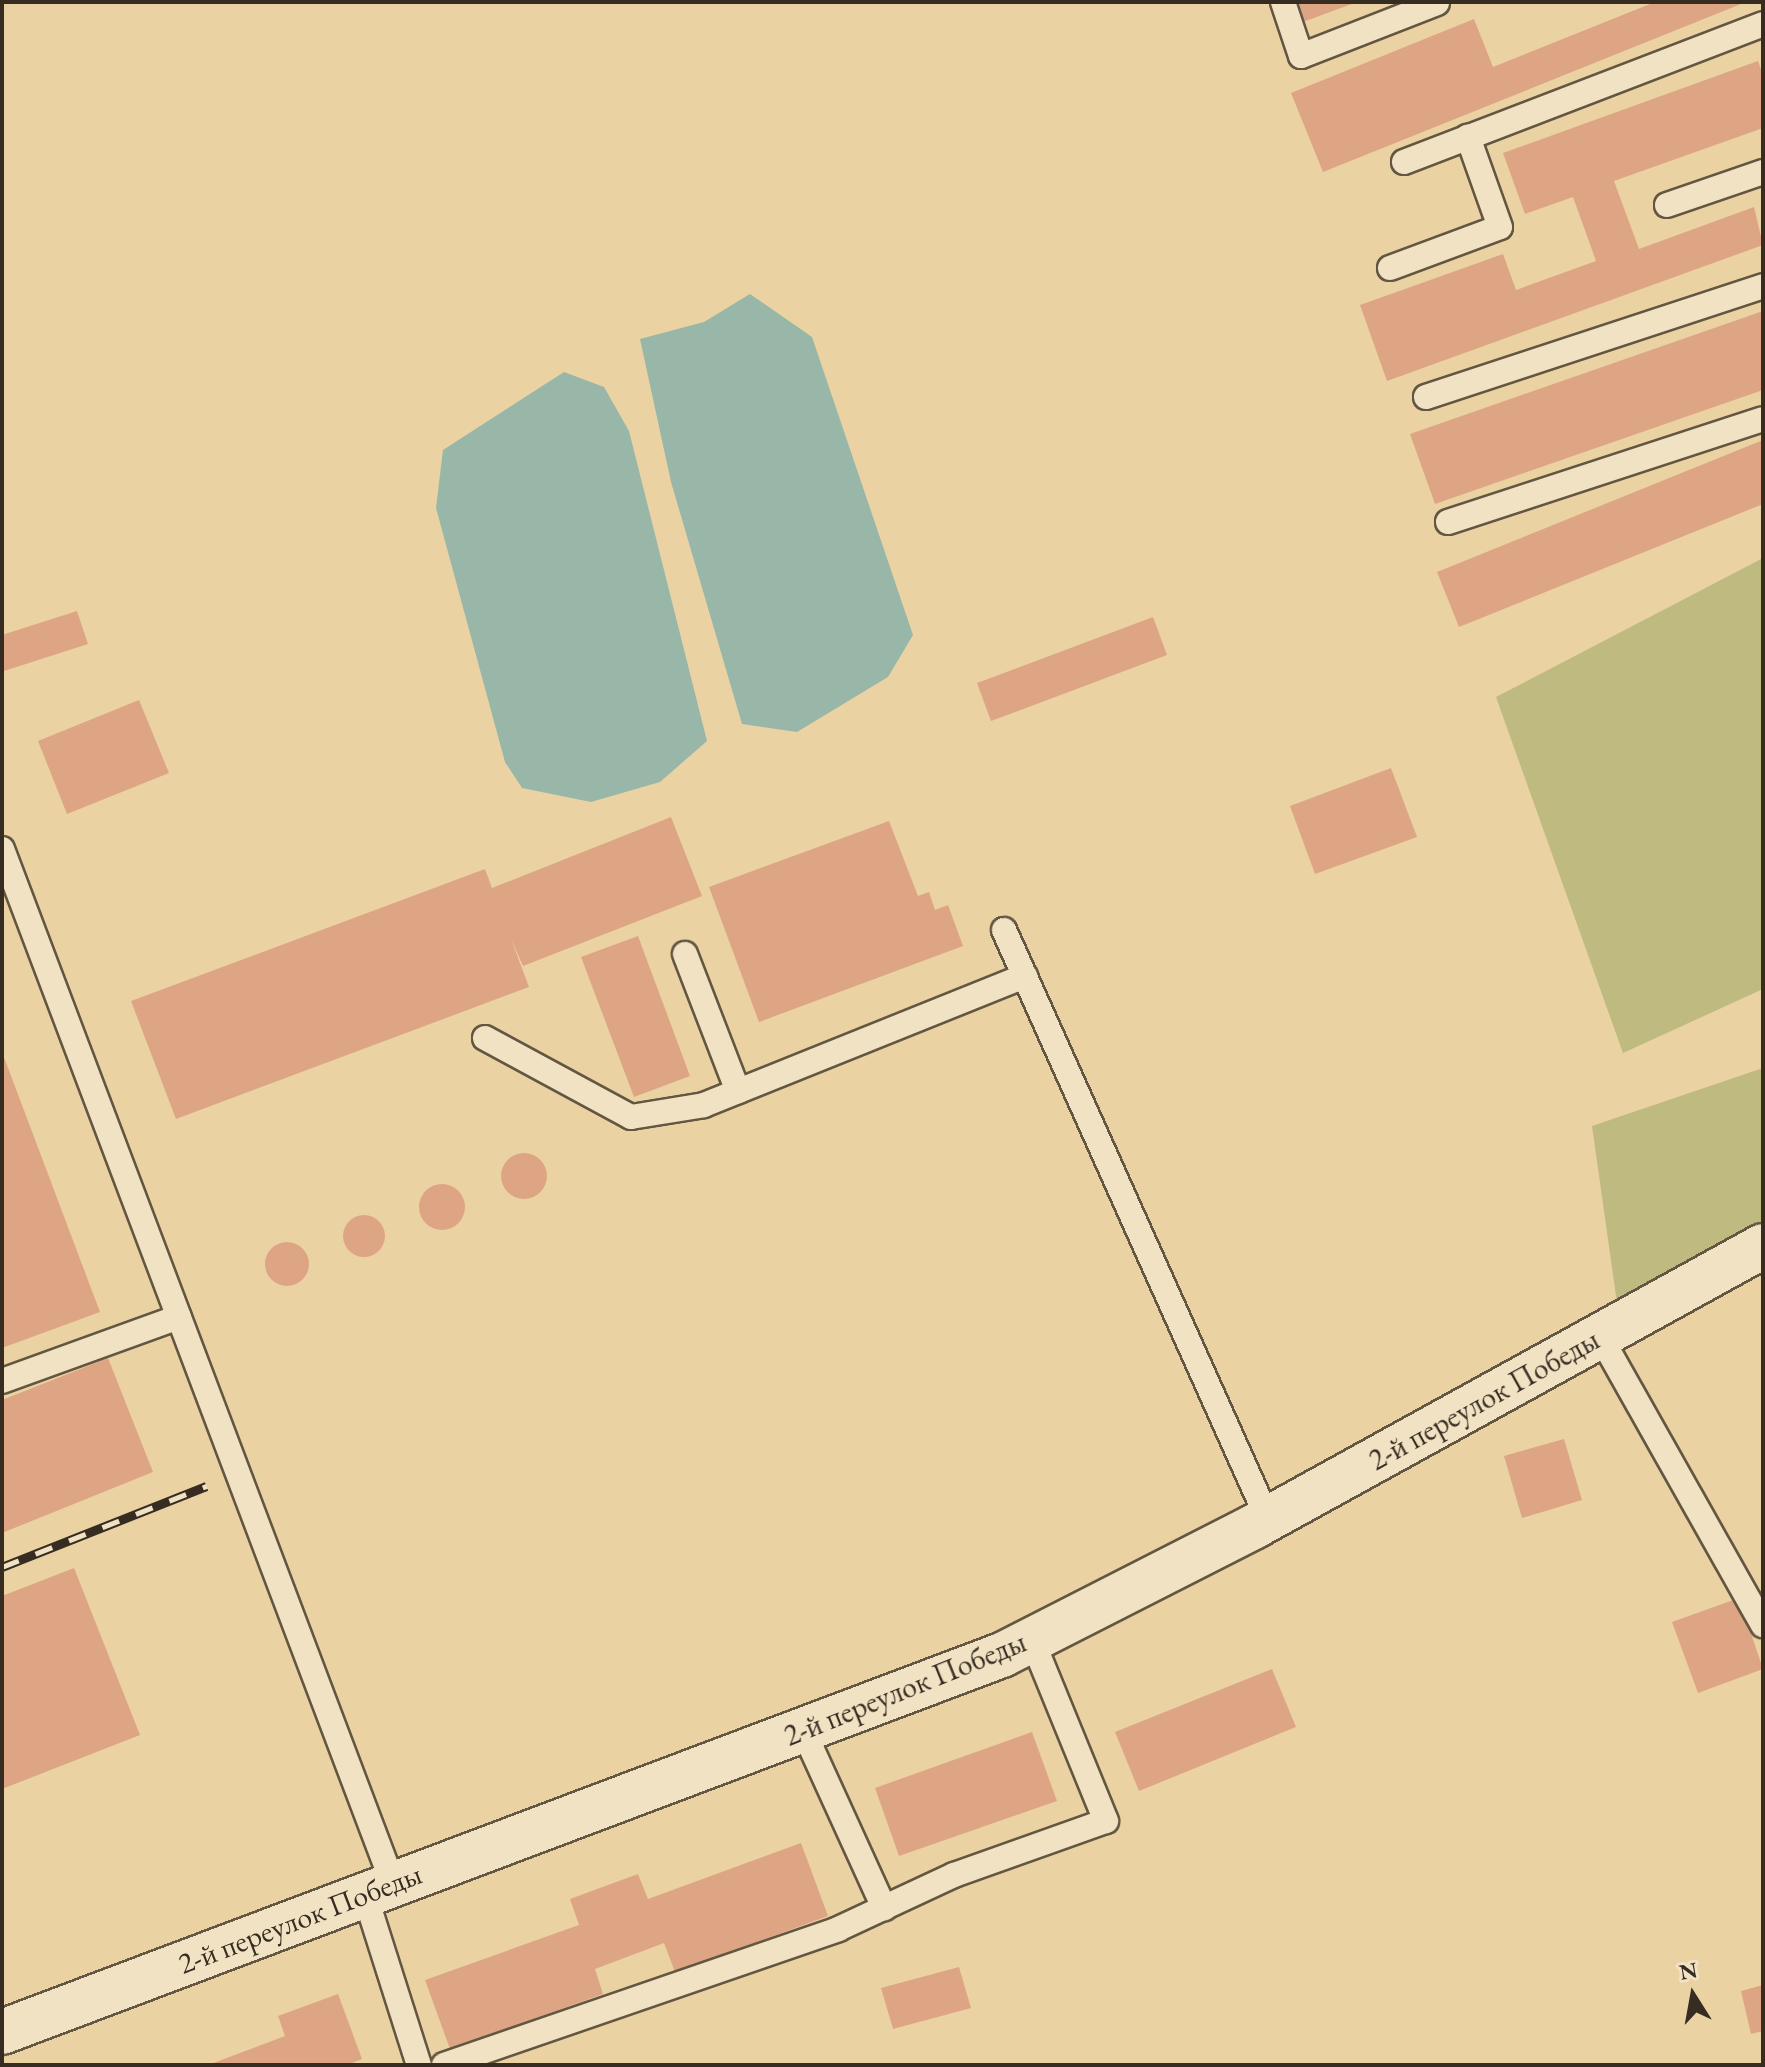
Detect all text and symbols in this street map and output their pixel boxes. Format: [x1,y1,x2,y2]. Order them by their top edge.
street label: 2-й переулок Победы [1362,1322,1606,1478]
street label: 2-й переулок Победы [779,1624,1031,1754]
street label: 2-й переулок Победы [173,1856,427,1982]
north arrow [1653,1955,1733,2035]
text: N [1677,1955,1700,1987]

